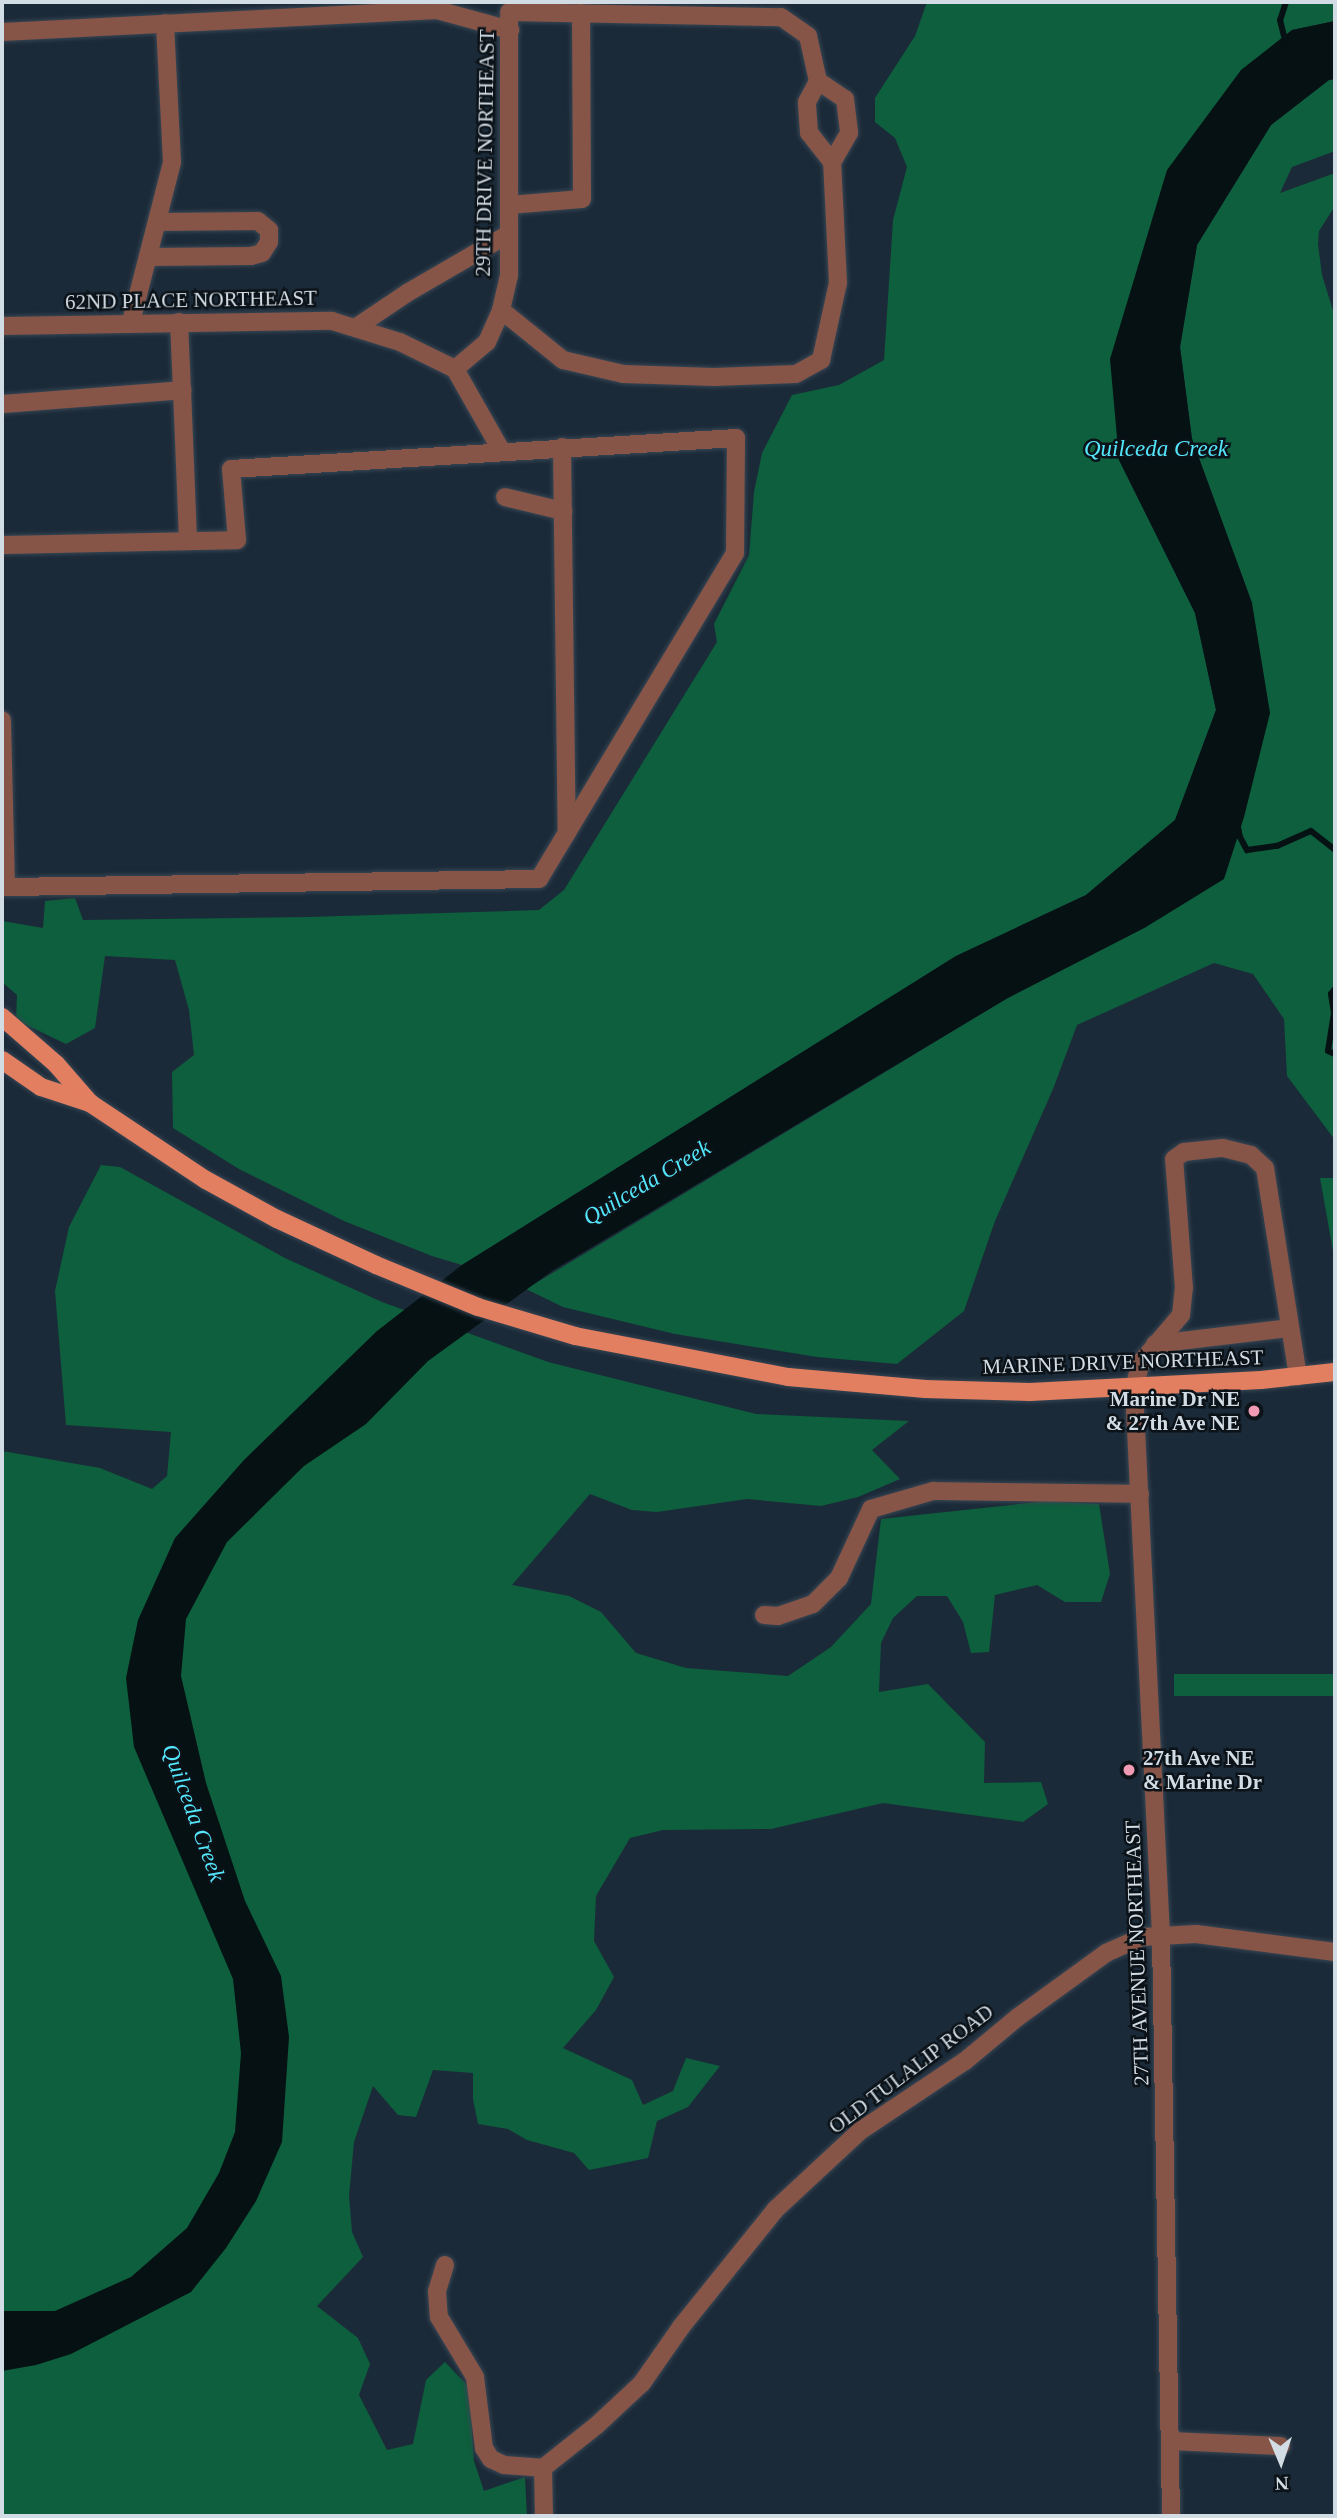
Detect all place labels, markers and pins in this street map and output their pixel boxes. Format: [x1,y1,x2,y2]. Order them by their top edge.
place label: Marine Dr NE & 27th Ave NE [1104,1386,1240,1436]
marker: Marine Dr NE & 27th Ave NE [1246,1403,1262,1419]
place label: 27th Ave NE & Marine Dr [1143,1745,1262,1795]
marker: 27th Ave NE & Marine Dr [1121,1762,1137,1778]

